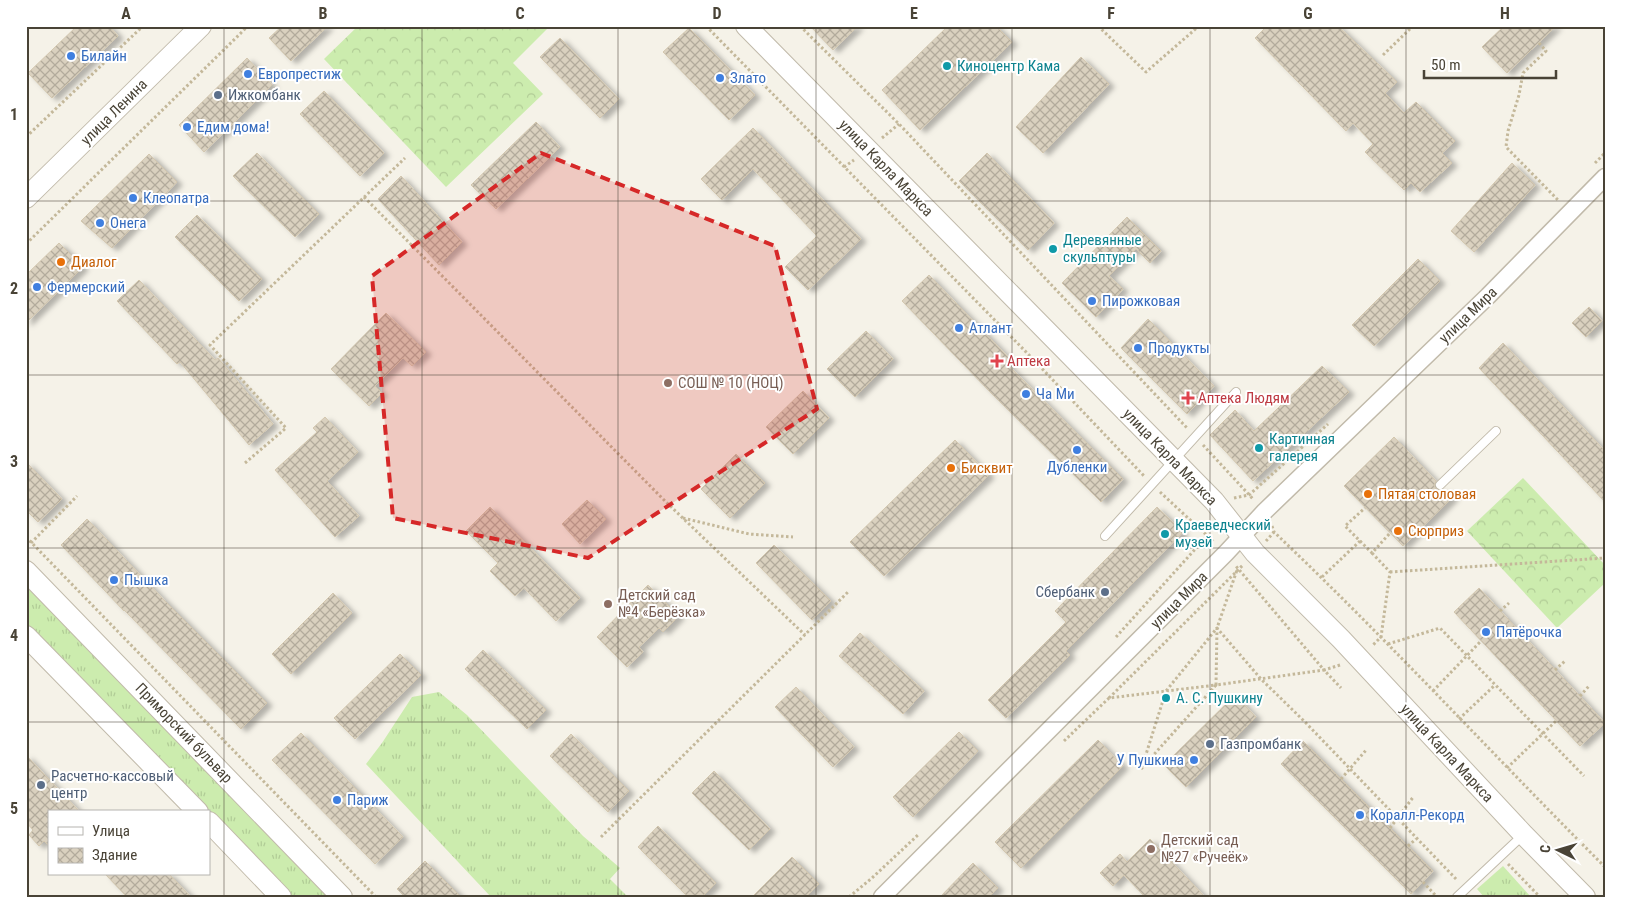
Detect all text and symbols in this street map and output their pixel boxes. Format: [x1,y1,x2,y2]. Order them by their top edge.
text: A [121,4,131,23]
text: B [319,4,328,23]
text: C [515,4,525,23]
text: D [712,4,722,23]
text: E [910,4,918,23]
text: F [1107,4,1115,23]
text: G [1303,4,1313,23]
text: H [1500,4,1510,23]
place label: Билайн [81,47,127,65]
scale bar [1424,48,1556,80]
marker: Билайн [65,50,77,62]
text: 50 m [1431,56,1461,74]
place label: Киноцентр Кама [957,57,1060,75]
marker: Киноцентр Кама [941,60,953,72]
place label: Европрестиж [258,65,341,83]
marker: Европрестиж [242,68,254,80]
place label: Злато [730,69,766,87]
marker: Злато [714,72,726,84]
street label: улица Ленина [77,75,151,149]
place label: Ижкомбанк [228,86,301,104]
marker: Ижкомбанк [212,89,224,101]
text: 1 [10,105,18,124]
street label: улица Карла Маркса [835,116,937,220]
place label: Едим дома! [197,118,269,136]
marker: Едим дома! [181,121,193,133]
place label: Клеопатра [143,189,209,207]
marker: Клеопатра [127,192,139,204]
place label: Онега [110,214,146,232]
marker: Онега [94,217,106,229]
place label: Деревянные скульптуры [1063,231,1142,266]
marker: Деревянные скульптуры [1047,243,1059,255]
place label: Диалог [71,253,117,271]
marker: Диалог [55,256,67,268]
place label: Фермерский [47,278,125,296]
text: 2 [10,279,18,298]
marker: Фермерский [31,281,43,293]
street label: улица Мира [1435,283,1501,347]
place label: Пирожковая [1102,292,1180,310]
marker: Пирожковая [1086,295,1098,307]
place label: Атлант [969,319,1012,337]
marker: Атлант [953,322,965,334]
place label: Продукты [1148,339,1210,357]
marker: Продукты [1132,342,1144,354]
place label: Аптека [1007,352,1051,370]
marker: Аптека [991,355,1003,367]
place label: СОШ № 10 (НОЦ) [678,374,784,392]
marker: СОШ № 10 (НОЦ) [662,377,674,389]
place label: Ча Ми [1036,385,1075,403]
marker: Ча Ми [1020,388,1032,400]
place label: Аптека Людям [1198,389,1290,407]
marker: Аптека Людям [1182,392,1194,404]
street label: улица Карла Маркса [1119,405,1221,509]
place label: Картинная галерея [1269,430,1335,465]
marker: Картинная галерея [1253,442,1265,454]
marker: Дубленки [1071,444,1083,456]
text: 3 [10,452,18,471]
place label: Дубленки [1047,458,1107,476]
place label: Бисквит [961,459,1013,477]
marker: Бисквит [945,462,957,474]
place label: Пятая столовая [1378,485,1476,503]
marker: Пятая столовая [1362,488,1374,500]
place label: Краеведческий музей [1175,516,1271,551]
place label: Сюрприз [1408,522,1464,540]
marker: Сюрприз [1392,525,1404,537]
marker: Краеведческий музей [1159,528,1171,540]
street label: улица Мира [1147,568,1211,632]
place label: Пышка [124,571,168,589]
marker: Пышка [108,574,120,586]
place label: Сбербанк [1035,583,1095,601]
place label: Детский сад №4 «Берёзка» [618,586,705,621]
marker: Сбербанк [1099,586,1111,598]
marker: Детский сад №4 «Берёзка» [602,598,614,610]
place label: Пятёрочка [1496,623,1562,641]
text: 4 [10,626,18,645]
marker: Пятёрочка [1480,626,1492,638]
street label: Приморский бульвар [132,679,236,787]
place label: А. С. Пушкину [1176,689,1263,707]
marker: А. С. Пушкину [1160,692,1172,704]
street label: улица Карла Маркса [1397,700,1497,806]
place label: Газпромбанк [1220,735,1301,753]
marker: Газпромбанк [1204,738,1216,750]
place label: У Пушкина [1117,751,1184,769]
marker: У Пушкина [1188,754,1200,766]
place label: Расчетно-кассовый центр [51,767,174,802]
marker: Расчетно-кассовый центр [35,779,47,791]
place label: Париж [347,791,389,809]
marker: Париж [331,794,343,806]
text: 5 [10,799,18,818]
place label: Коралл-Рекорд [1370,806,1465,824]
marker: Коралл-Рекорд [1354,809,1366,821]
legend [48,810,210,876]
text: Улица [92,822,130,840]
north arrow [1534,826,1584,876]
place label: Детский сад №27 «Ручеёк» [1161,831,1248,866]
marker: Детский сад №27 «Ручеёк» [1145,843,1157,855]
text: С [1537,844,1553,854]
text: Здание [92,846,137,864]

